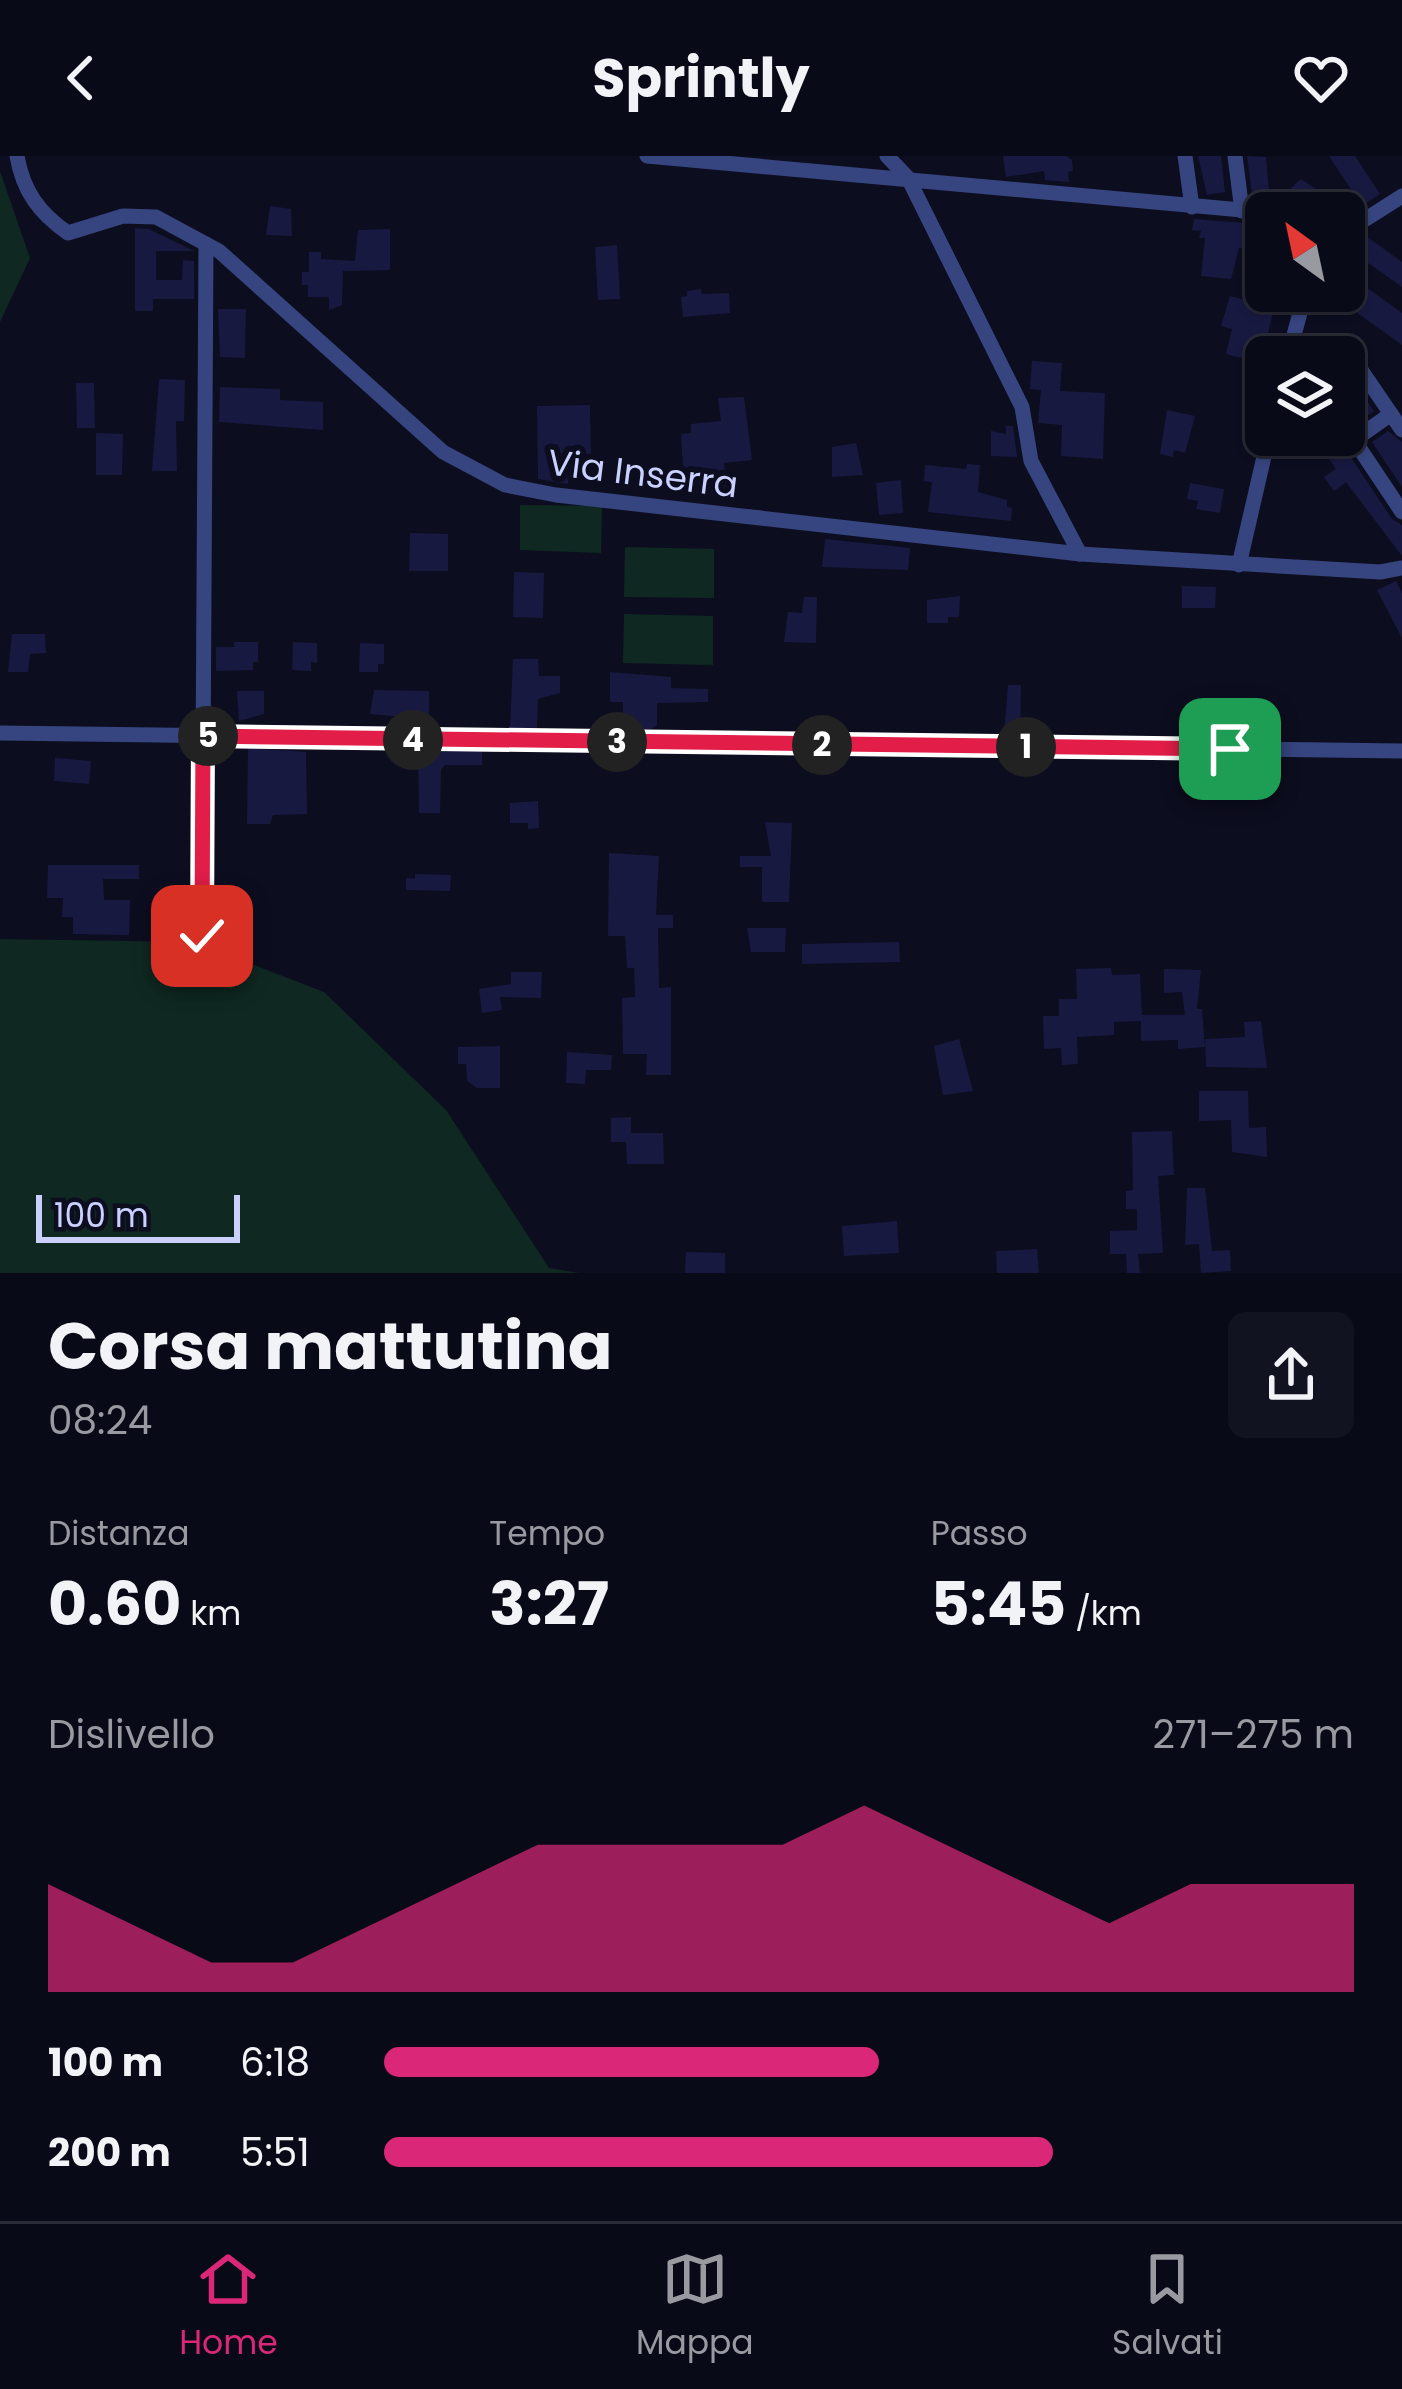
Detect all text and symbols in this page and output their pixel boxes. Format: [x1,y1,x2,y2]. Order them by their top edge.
text: Sprintly [592,40,810,116]
icon: back [48,45,114,111]
icon: heart [1288,45,1354,111]
north arrow [1245,192,1365,312]
map controls [1245,192,1365,456]
button: layers [1245,336,1365,456]
street label: Via Inserra [545,437,741,510]
pin [1179,698,1281,800]
pin: 5 [178,706,238,766]
pin: 4 [383,710,443,770]
text: 5 [197,712,219,759]
pin: 3 [587,712,647,772]
pin: 2 [792,715,852,775]
text: 4 [402,716,424,763]
icon: arrive [1197,716,1263,782]
pin: 1 [996,717,1056,777]
text: 3 [607,718,627,765]
text: 2 [813,721,831,768]
text: 1 [1020,723,1032,770]
pin [151,885,253,987]
icon: check [169,903,235,969]
scale bar [36,1189,240,1242]
text: 100 m [54,1192,149,1239]
text: Corsa mattutina [48,1300,613,1392]
button: share [1228,1312,1354,1438]
text: 08:24 [48,1393,152,1448]
text: Distanza [48,1510,189,1557]
text: Tempo [489,1510,605,1557]
text: Passo [931,1510,1028,1557]
text: 0.60 [48,1562,181,1646]
text: 3:27 [489,1562,609,1646]
text: 5:45 [931,1562,1066,1646]
text: km [181,1590,241,1637]
text: /km [1066,1590,1142,1637]
text: Dislivello [48,1707,215,1762]
text: 271–275 m [1153,1707,1354,1762]
text: 100 m [48,2035,163,2090]
text: 6:18 [240,2035,310,2090]
text: 200 m [48,2125,171,2180]
text: 5:51 [240,2125,310,2180]
tab: Home [179,2246,278,2368]
tab: Mappa [636,2246,754,2368]
tab: Salvati [1112,2246,1223,2368]

